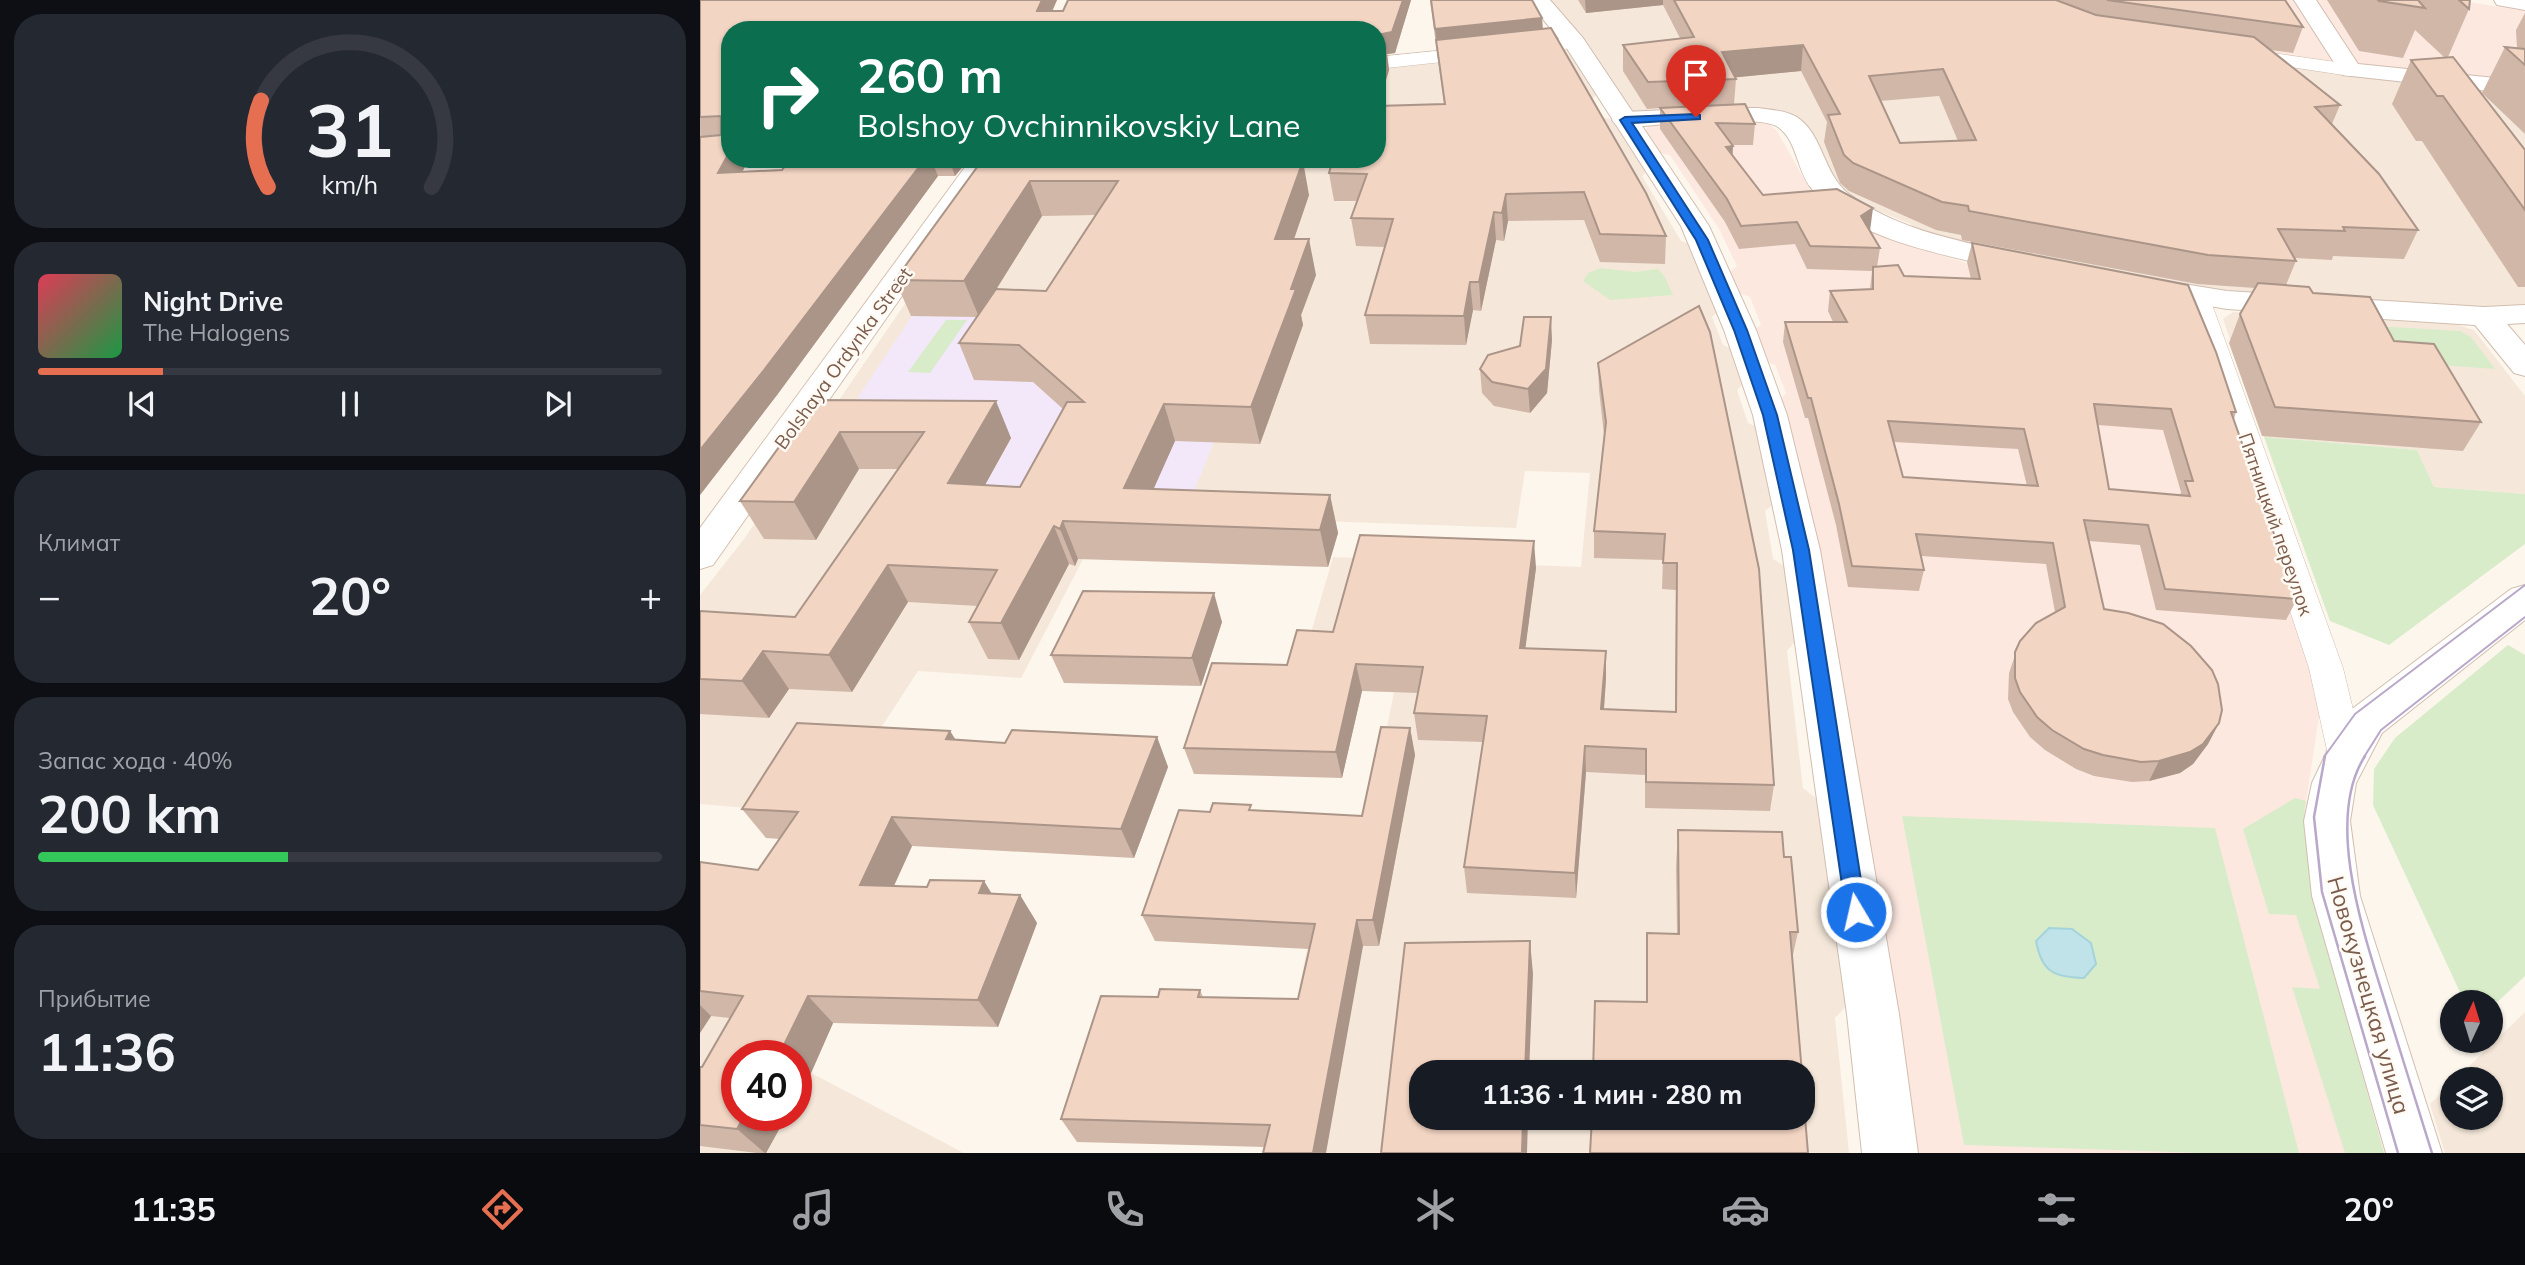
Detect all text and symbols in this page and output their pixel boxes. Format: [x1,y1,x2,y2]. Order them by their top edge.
text: 260 m [857,44,1003,105]
pin [1666,45,1726,117]
icon: right [742,49,833,140]
icon: arrive [1677,56,1715,94]
text: 31 [306,84,394,175]
text: Bolshoy Ovchinnikovskiy Lane [857,105,1300,145]
text: km/h [322,169,378,200]
street label: Bolshaya Ordynka Street [769,262,917,454]
text: Night Drive [143,285,283,318]
text: The Halogens [143,318,290,347]
icon: previous [123,385,161,423]
icon: pause [331,385,369,423]
icon: next [539,385,577,423]
street label: Пятницкий переулок [2233,429,2319,619]
text: Климат [38,528,120,557]
text: 20° [309,563,391,628]
text: − [38,572,61,620]
text: + [639,572,662,620]
text: Запас хода · 40% [38,746,233,775]
text: 200 km [38,781,221,846]
street label: Новокузнецкая улица [2321,873,2417,1117]
position arrow [1819,875,1893,949]
text: Прибытие [38,984,151,1013]
north arrow [2440,990,2502,1054]
map controls [2440,990,2503,1130]
text: 11:36 [38,1019,176,1084]
speed limit sign: 40 [721,1040,812,1131]
button: layers [2440,1067,2503,1130]
text: 11:36 · 1 мин · 280 m [1482,1078,1742,1111]
icon: directions [478,1185,527,1234]
icon: music [789,1185,838,1234]
icon: phone [1100,1185,1149,1234]
icon: climate [1411,1185,1460,1234]
icon: car [1721,1185,1770,1234]
icon: filters [2032,1185,2081,1234]
text: 11:35 [131,1189,216,1229]
text: 20° [2343,1189,2394,1229]

